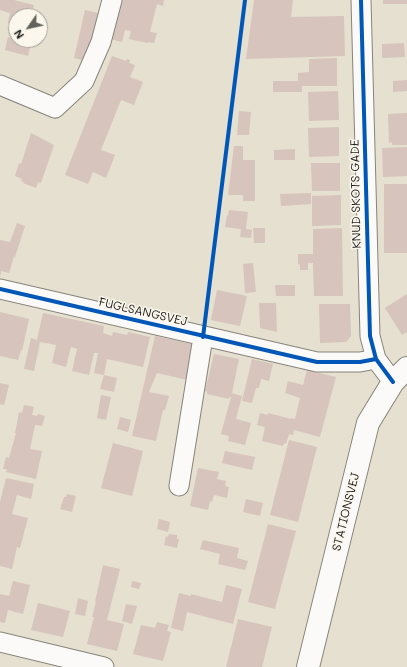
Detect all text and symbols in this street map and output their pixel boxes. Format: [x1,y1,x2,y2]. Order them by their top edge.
north arrow [8,8,48,48]
text: N [10,27,27,42]
street label: KNUD SKOTS GADE [348,139,364,249]
street label: FUGLSANGSVEJ [97,295,189,329]
street label: STATIONSVEJ [329,471,363,553]

